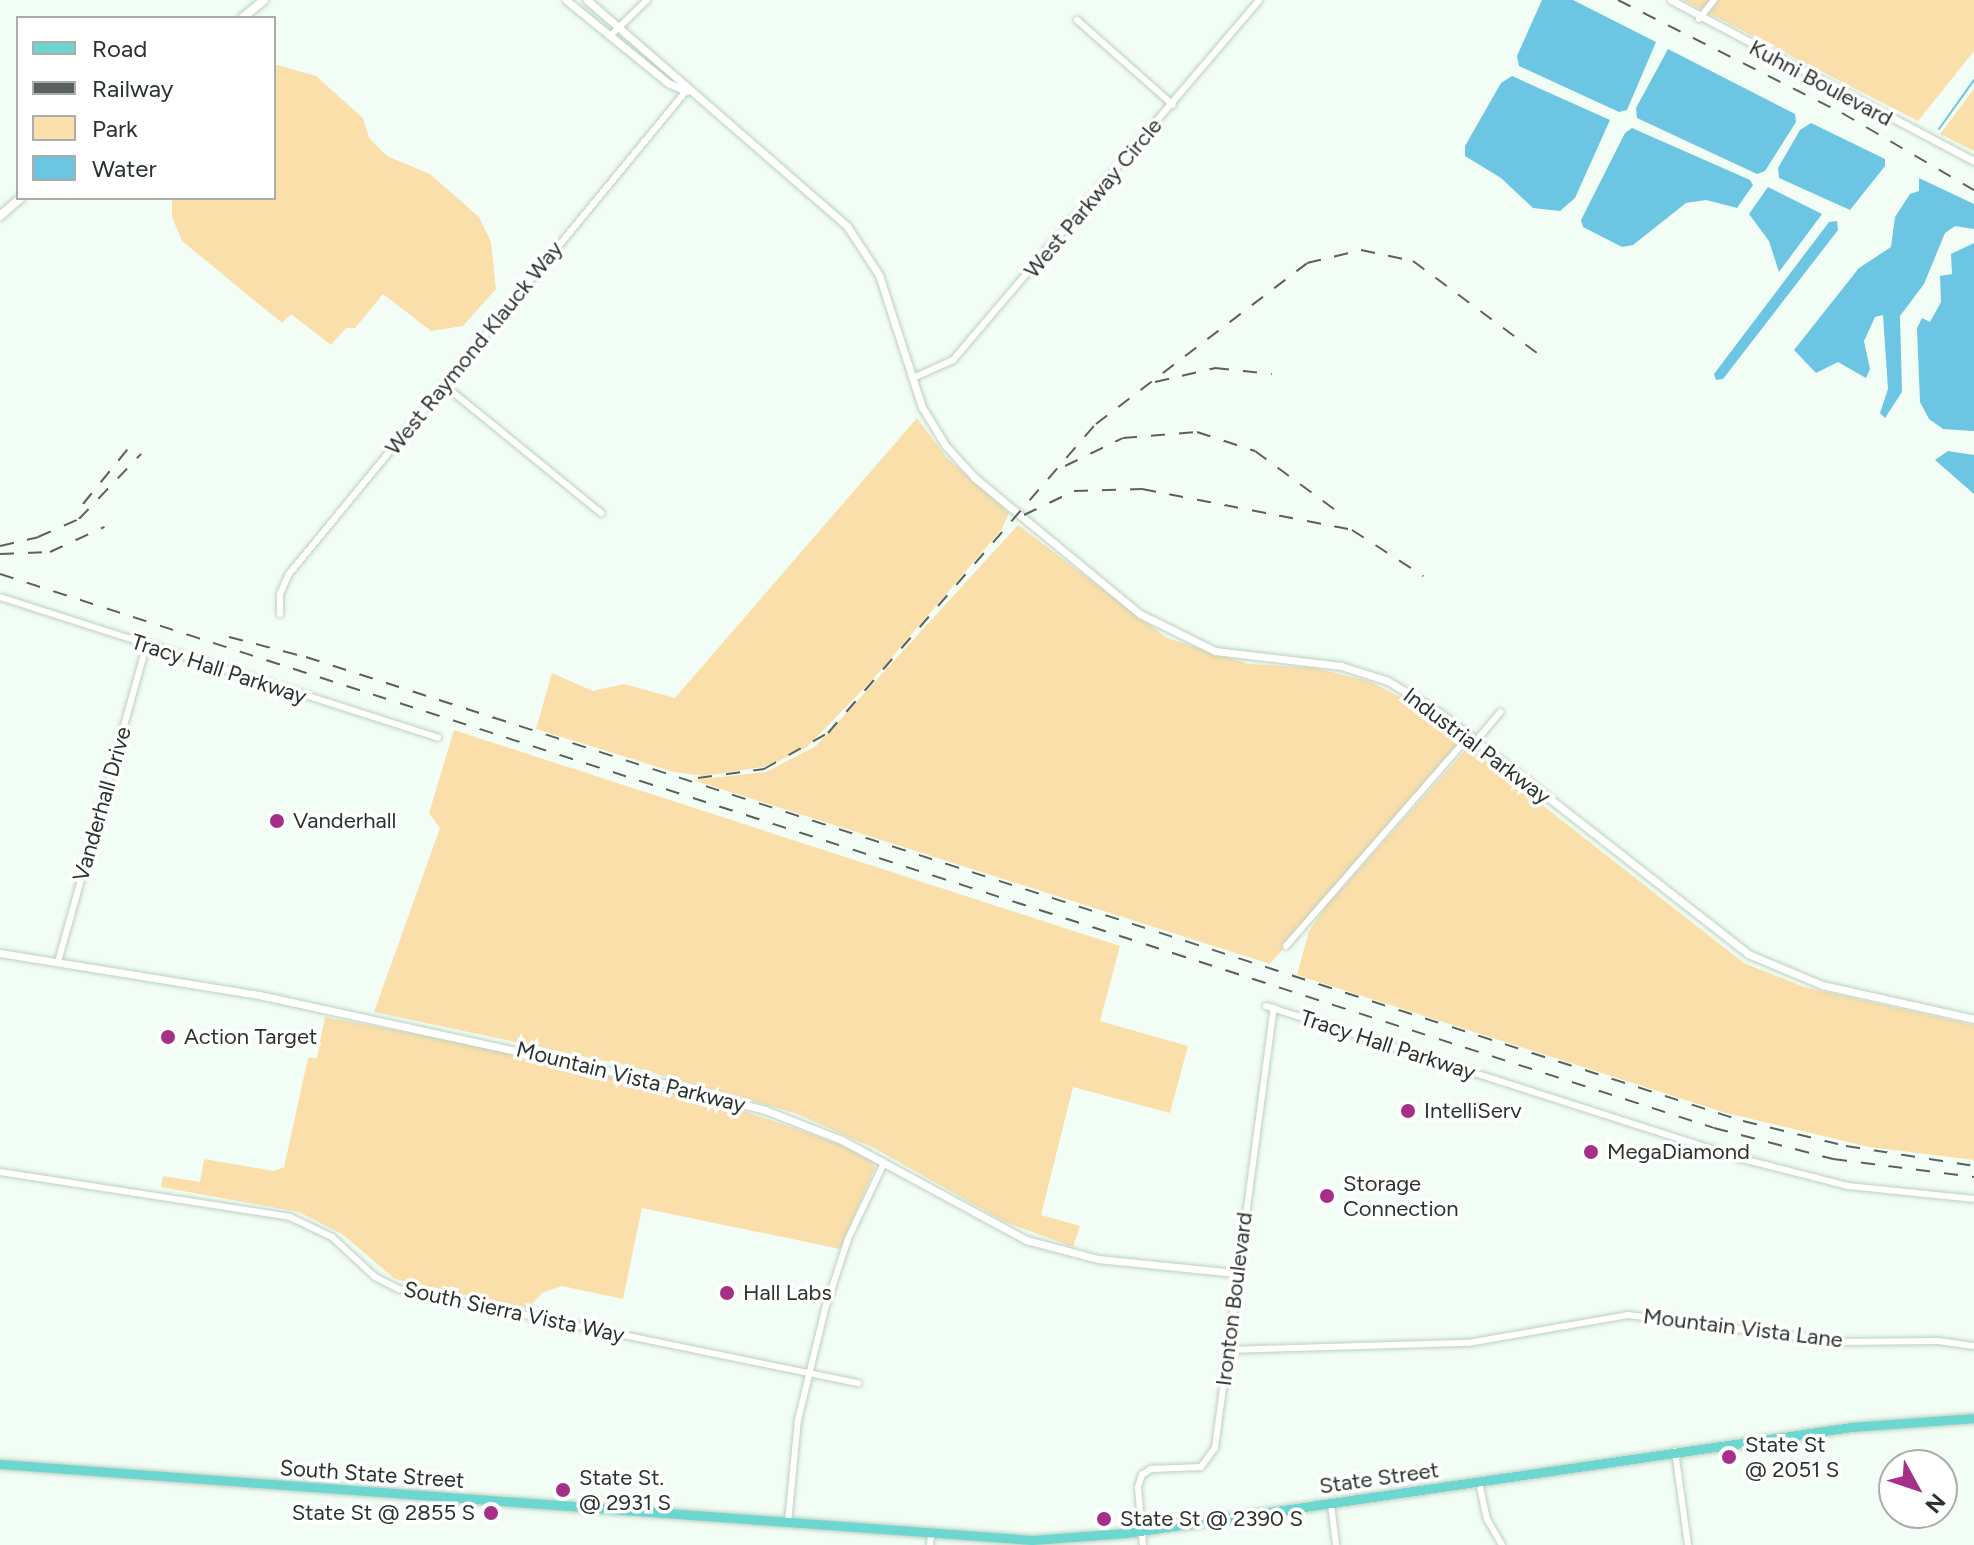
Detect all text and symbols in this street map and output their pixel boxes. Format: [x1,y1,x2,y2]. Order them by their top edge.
legend [16,16,276,200]
text: Road [92,34,147,63]
street label: Kuhni Boulevard [1745,34,1897,132]
text: Railway [92,74,173,103]
street label: West Parkway Circle [1019,113,1167,283]
text: Park [92,114,138,143]
text: Water [92,154,157,183]
street label: West Raymond Klauck Way [380,236,568,460]
street label: Tracy Hall Parkway [128,628,310,710]
street label: Industrial Parkway [1398,682,1556,810]
street label: Vanderhall Drive [67,724,137,884]
place label: Vanderhall [293,808,396,834]
marker: Vanderhall [268,812,286,830]
street label: Tracy Hall Parkway [1297,1004,1479,1086]
place label: Action Target [184,1024,317,1050]
marker: Action Target [159,1028,177,1046]
street label: Mountain Vista Parkway [514,1036,748,1118]
place label: IntelliServ [1424,1098,1522,1124]
marker: IntelliServ [1399,1102,1417,1120]
place label: MegaDiamond [1607,1139,1750,1165]
marker: MegaDiamond [1582,1143,1600,1161]
place label: Storage Connection [1343,1170,1459,1222]
marker: Storage Connection [1318,1187,1336,1205]
street label: Ironton Boulevard [1210,1211,1258,1387]
street label: South Sierra Vista Way [401,1276,627,1348]
place label: Hall Labs [743,1280,832,1306]
marker: Hall Labs [718,1284,736,1302]
street label: Mountain Vista Lane [1642,1303,1844,1353]
place label: State St @ 2051 S [1745,1431,1839,1482]
marker: State St @ 2051 S [1720,1448,1738,1466]
north arrow [1878,1449,1958,1529]
street label: South State Street [279,1454,465,1494]
street label: State Street [1318,1457,1440,1499]
place label: State St. @ 2931 S [579,1464,671,1516]
marker: State St. @ 2931 S [554,1481,572,1499]
text: N [1919,1488,1951,1519]
place label: State St @ 2855 S [292,1500,475,1526]
marker: State St @ 2855 S [482,1504,500,1522]
place label: State St @ 2390 S [1120,1506,1303,1532]
marker: State St @ 2390 S [1095,1510,1113,1528]

